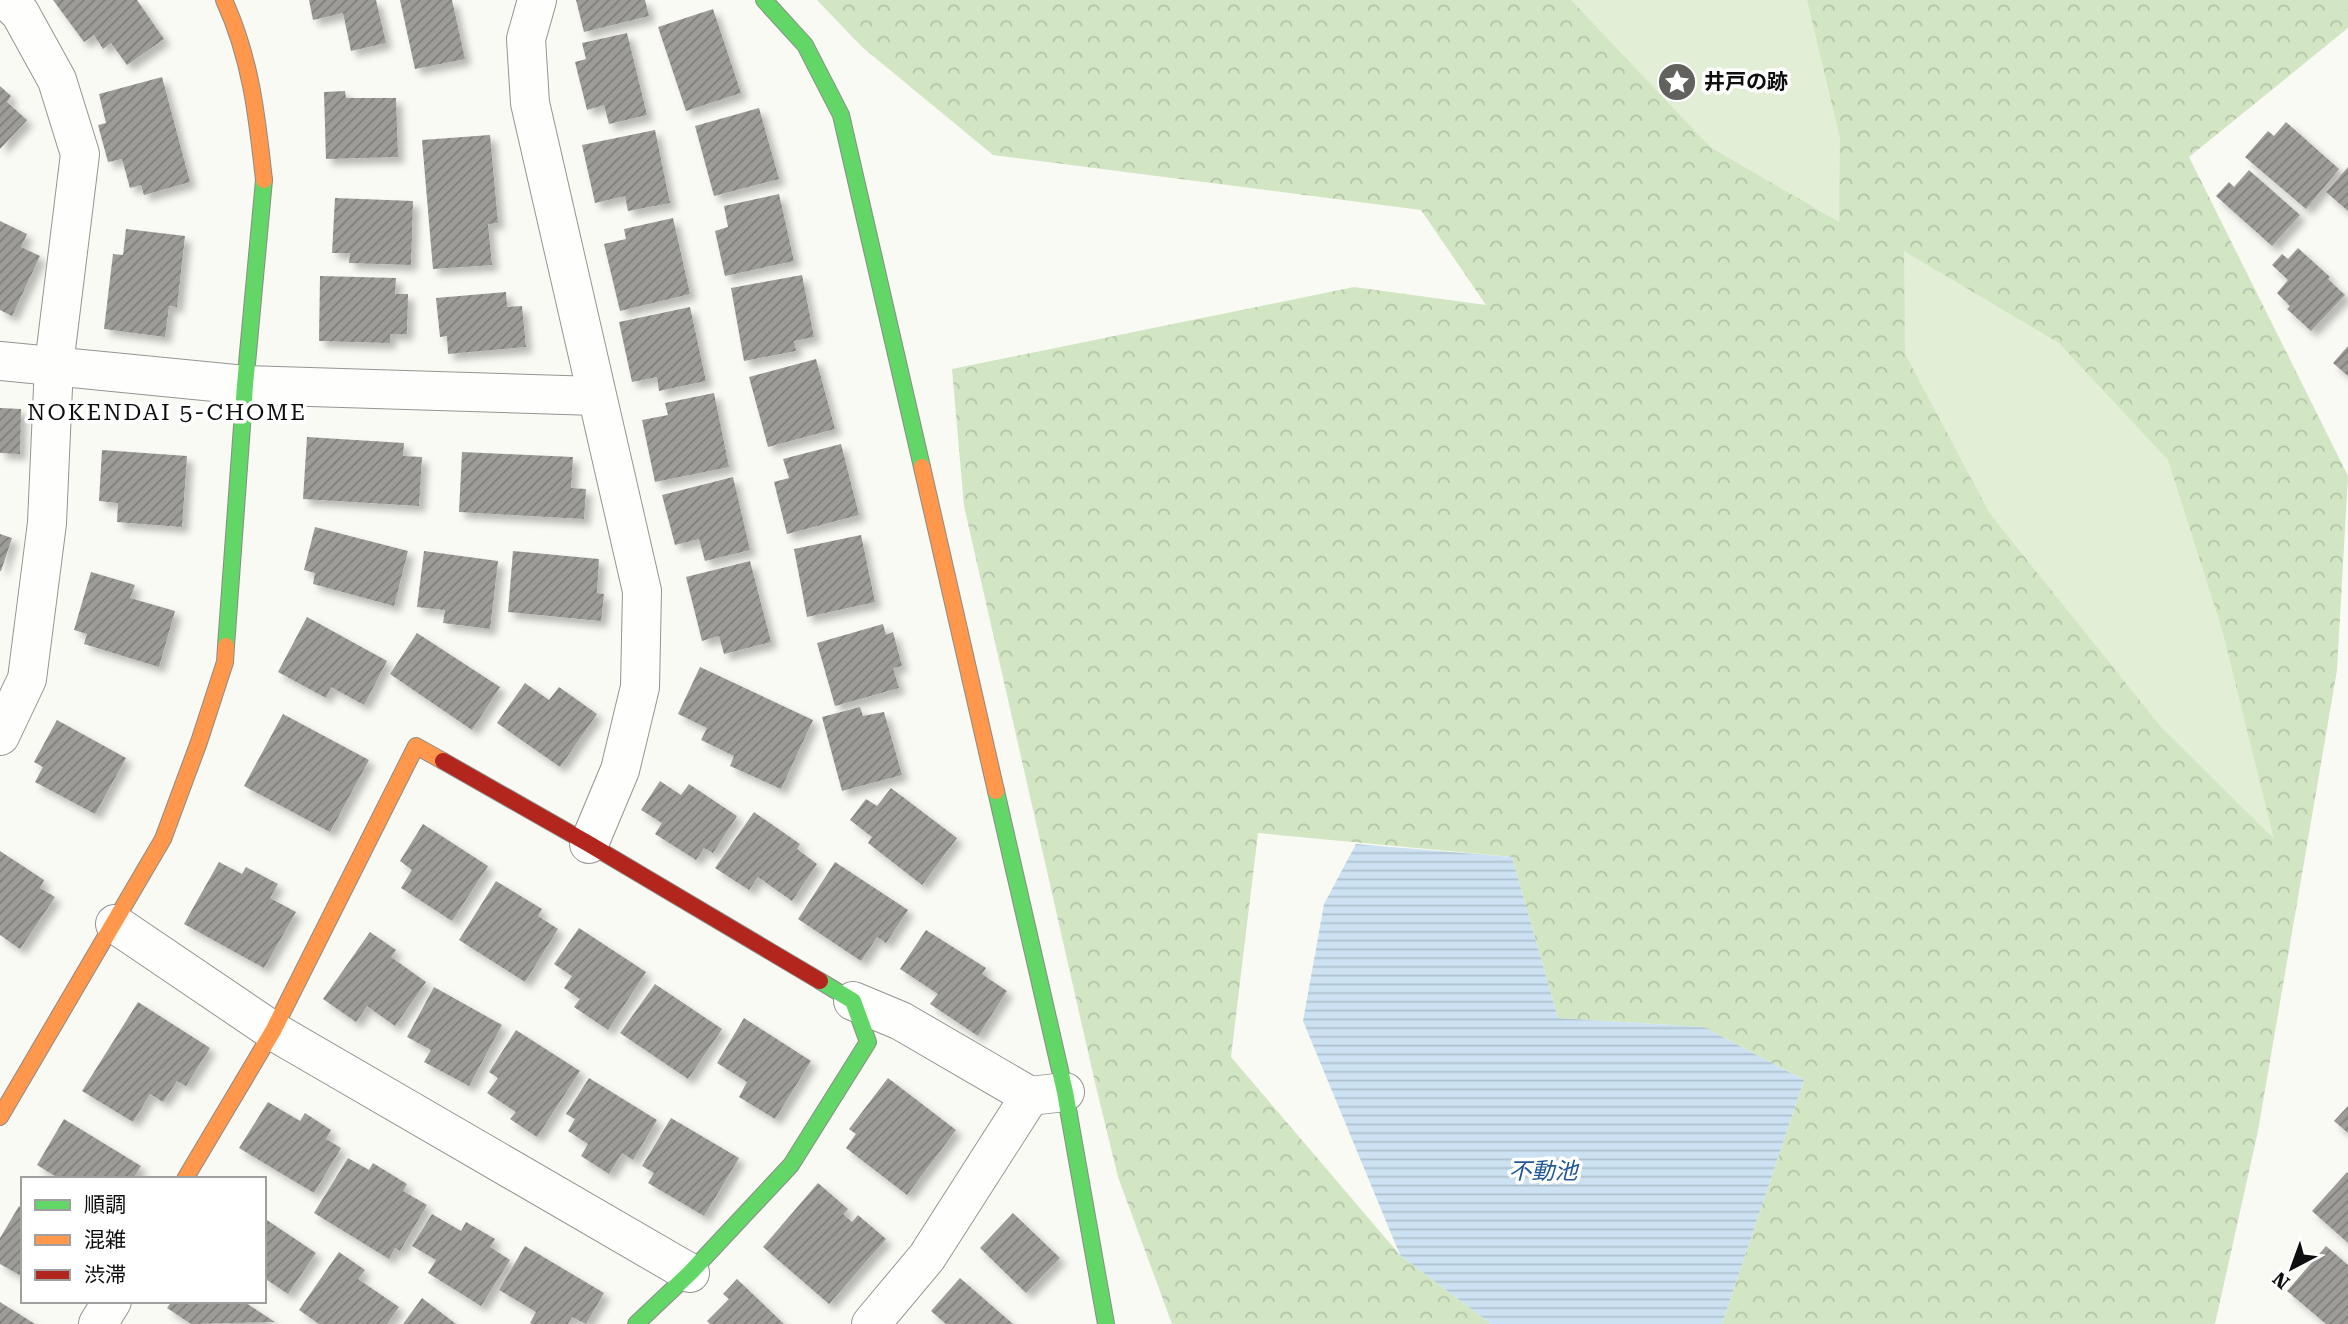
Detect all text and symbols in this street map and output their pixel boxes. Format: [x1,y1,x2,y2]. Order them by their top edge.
place icon: 井戸の跡 [1656,61,1698,103]
place label: 井戸の跡 [1704,70,1788,94]
district label: NOKENDAI 5-CHOME [27,399,307,426]
water label: 不動池 [1509,1158,1580,1185]
legend [21,1177,266,1303]
text: 順調 [84,1193,126,1217]
text: 混雑 [84,1228,126,1252]
north arrow [2257,1233,2327,1303]
text: 渋滞 [84,1263,126,1287]
text: N [2268,1267,2294,1294]

